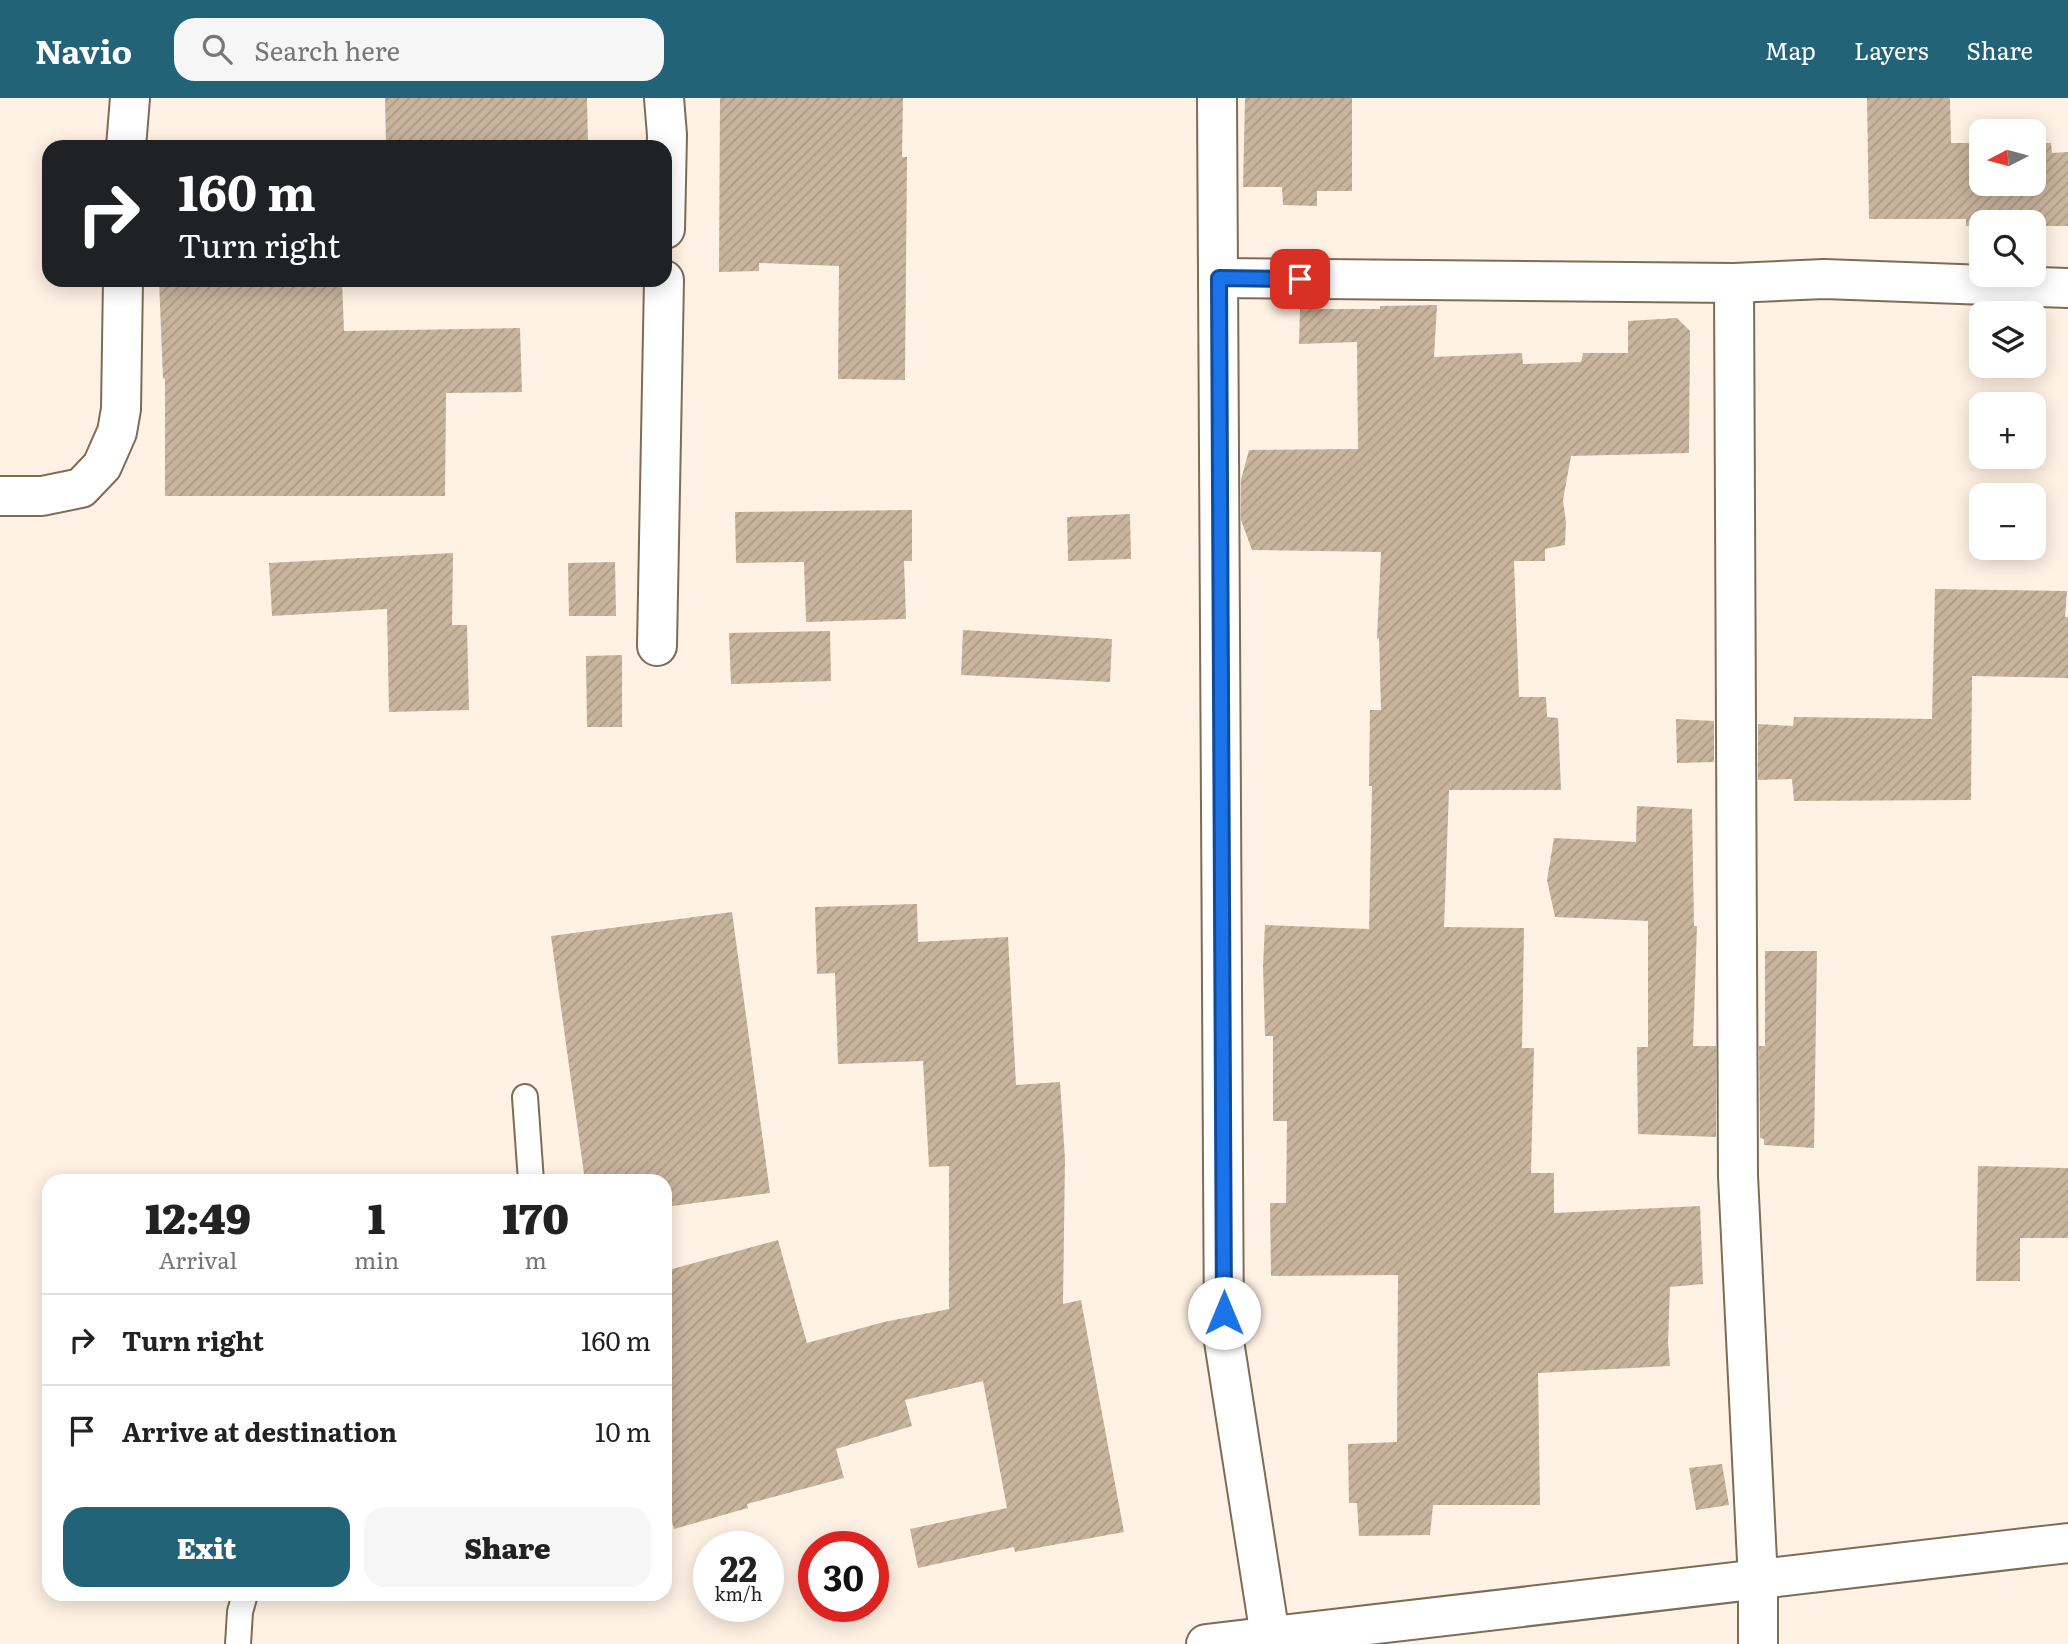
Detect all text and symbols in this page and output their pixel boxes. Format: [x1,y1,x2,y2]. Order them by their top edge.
search box [174,18,664,81]
text: Navio [35,25,132,74]
icon: search [198,30,236,68]
text: Search here [254,30,400,69]
text: Map [1765,32,1816,67]
text: Layers [1854,32,1928,67]
text: Share [1966,32,2033,67]
north arrow [1969,119,2046,196]
map controls [1969,119,2046,560]
text: 160 m [178,153,316,226]
icon: right [63,168,154,259]
button: search [1969,210,2046,287]
text: Turn right [178,220,340,268]
pin [1270,249,1330,309]
icon: arrive [1281,260,1319,298]
button: layers [1969,301,2046,378]
button: + [1969,392,2046,469]
button: − [1969,483,2046,560]
text: 12:49 [145,1185,251,1247]
text: 1 [368,1185,385,1247]
text: 170 [502,1185,569,1247]
text: Arrival [159,1242,237,1276]
text: min [354,1242,399,1276]
text: m [524,1242,547,1276]
position arrow [1187,1276,1261,1350]
text: Turn right [122,1320,264,1359]
text: 160 m [581,1320,651,1359]
icon: right [63,1321,101,1359]
text: Arrive at destination [122,1411,397,1450]
text: 10 m [595,1411,651,1450]
icon: arrive [63,1412,101,1450]
button: Exit [63,1507,350,1587]
button: Share [364,1507,651,1587]
speed limit sign: 30 [798,1531,889,1622]
text: 22 [720,1541,757,1593]
text: km/h [715,1580,762,1607]

